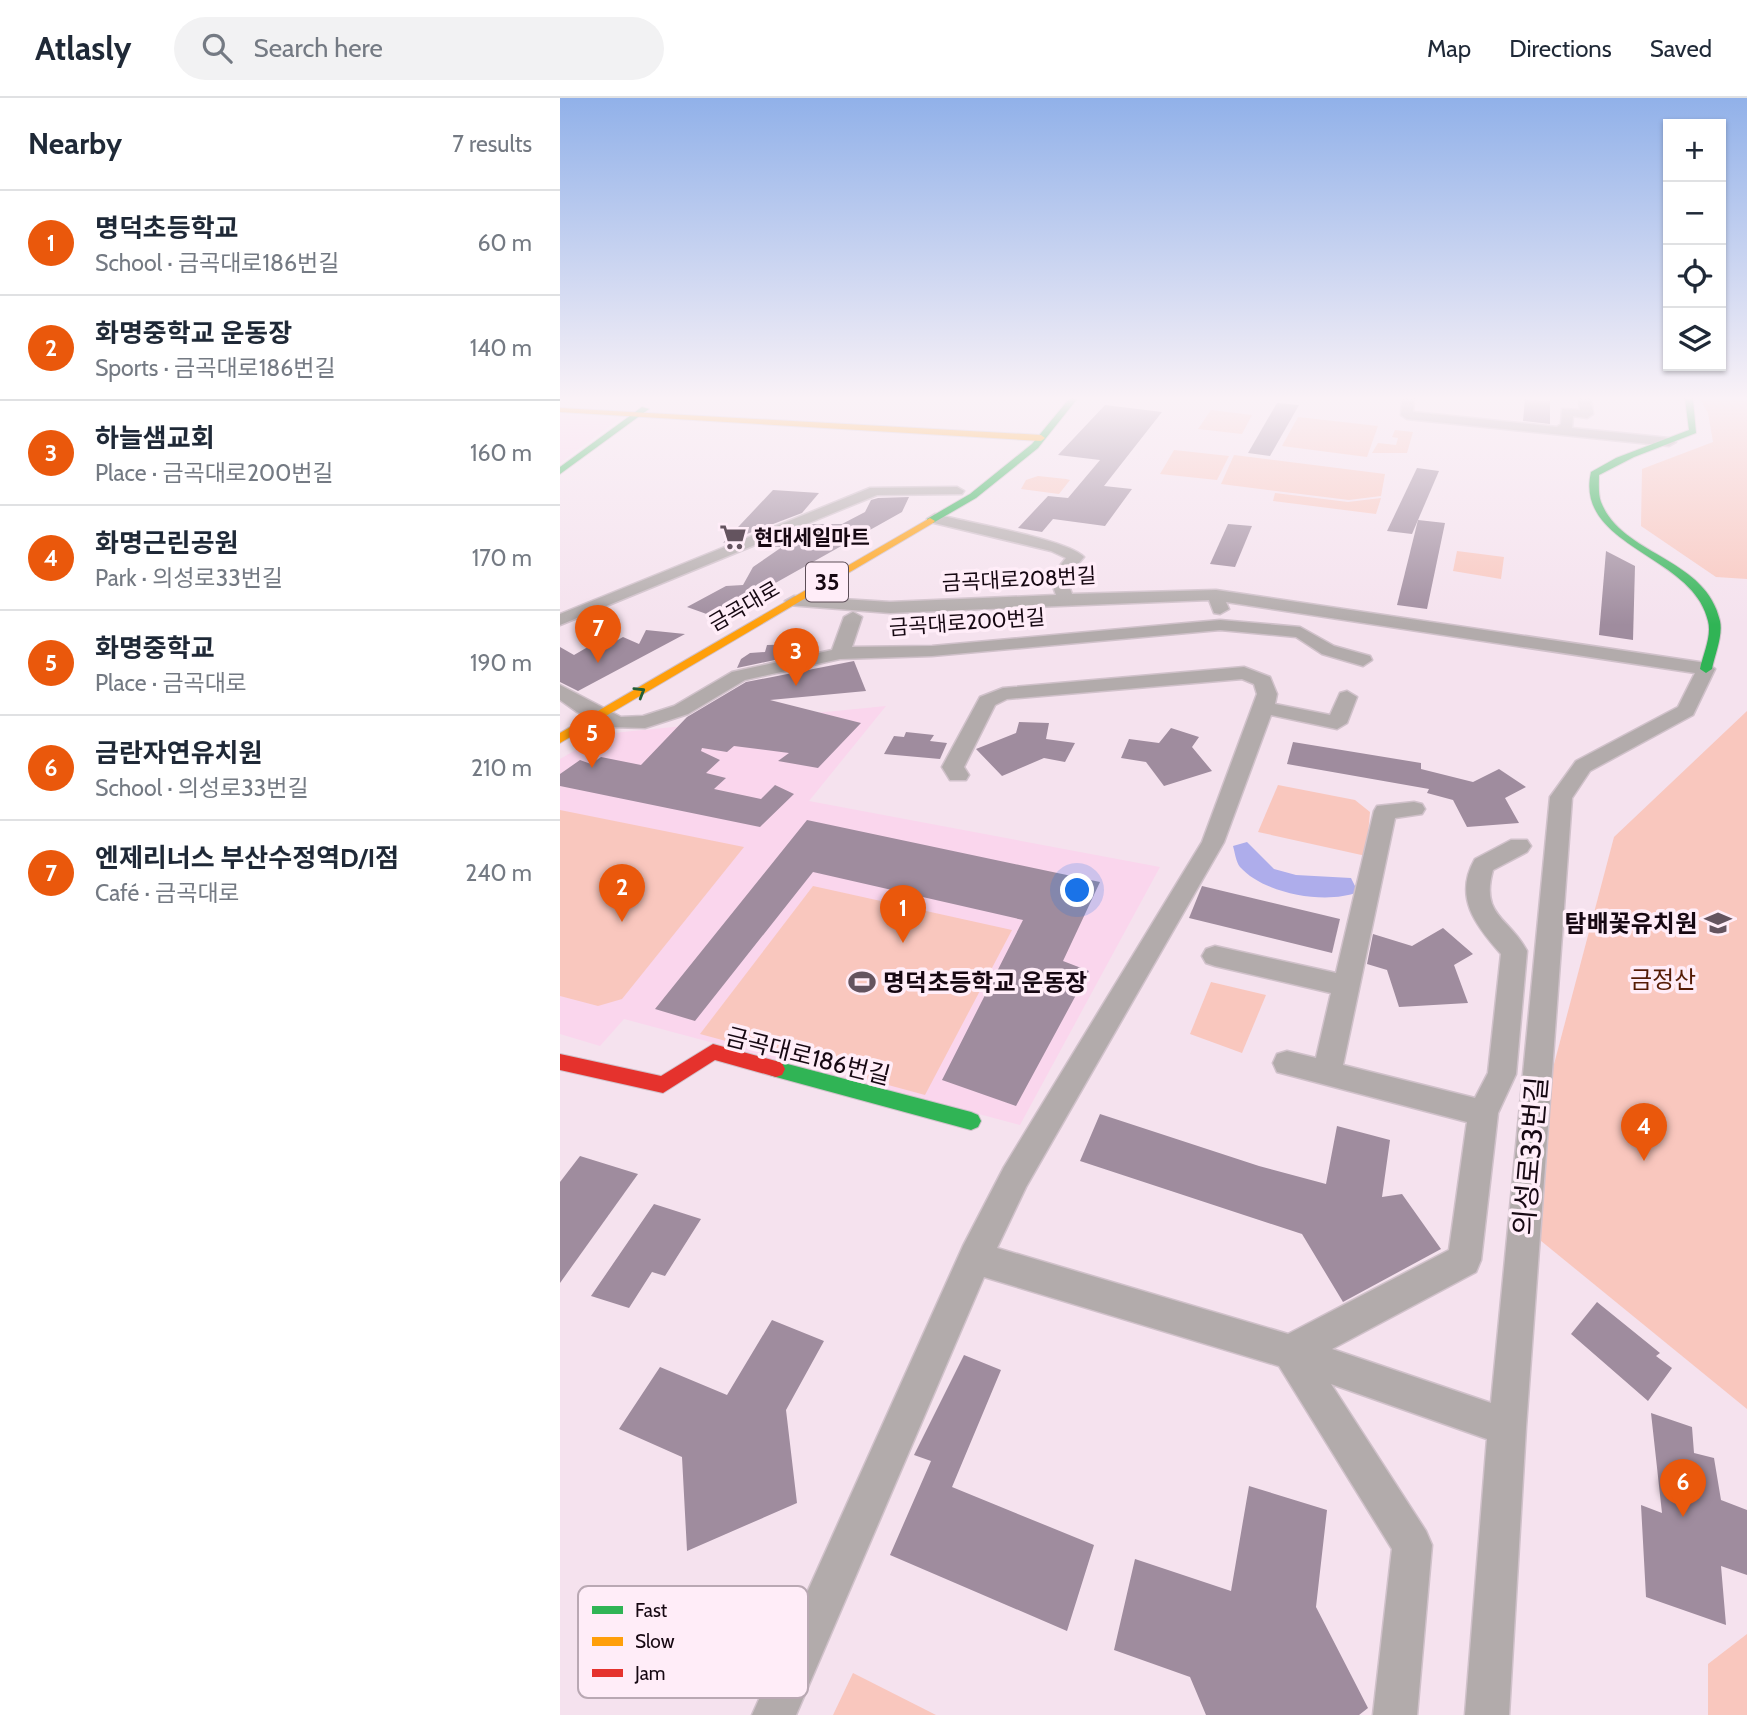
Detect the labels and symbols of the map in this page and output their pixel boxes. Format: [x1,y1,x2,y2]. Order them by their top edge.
supermarket icon: 현대세일마트 [718,522,748,552]
place label: 현대세일마트 [754,525,870,550]
road number: 35 [806,562,848,602]
street label: 금곡대로208번길 [941,562,1097,596]
street label: 금곡대로 [704,576,784,636]
street label: 금곡대로200번길 [888,604,1046,640]
pin: 7 [575,605,621,663]
pin: 3 [773,628,819,686]
one-way arrow [633,687,646,700]
pin: 5 [569,710,615,768]
pin: 2 [599,864,645,922]
your location [1060,873,1094,907]
pin: 1 [880,885,926,943]
school or university icon: 탐배꽃유치원 [1703,908,1733,938]
place label: 탐배꽃유치원 [1565,909,1697,938]
park label: 금정산 [1630,965,1696,994]
sports icon: 명덕초등학교 운동장 [847,967,877,997]
place label: 명덕초등학교 운동장 [883,968,1087,997]
street label: 금곡대로186번길 [723,1022,893,1090]
street label: 의성로33번길 [1506,1075,1554,1237]
pin: 4 [1621,1103,1667,1161]
pin: 6 [1660,1459,1706,1517]
legend [578,1586,808,1698]
text: Fast [635,1599,668,1622]
text: Slow [635,1630,675,1653]
text: Jam [634,1662,665,1685]

